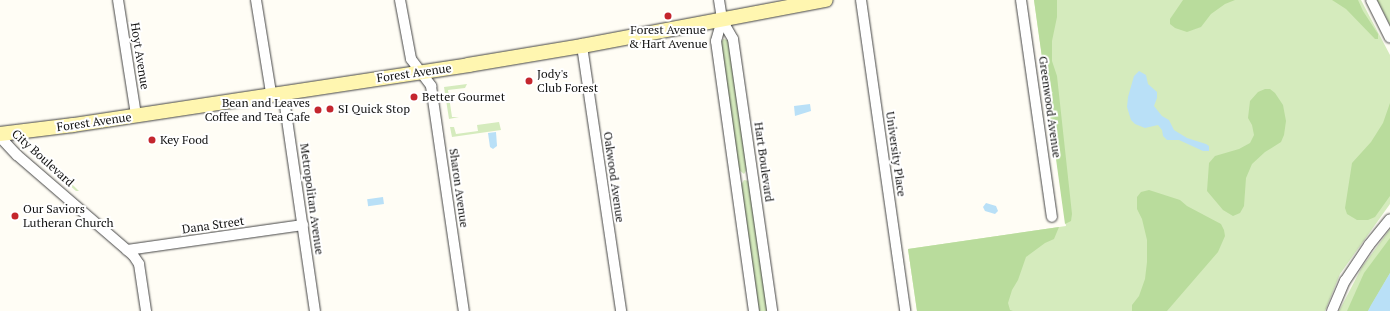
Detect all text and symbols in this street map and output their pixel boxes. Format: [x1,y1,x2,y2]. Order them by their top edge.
marker: Forest Avenue & Hart Avenue [663,11,673,21]
street label: Hoyt Avenue [128,21,152,91]
place label: Forest Avenue & Hart Avenue [628,23,708,51]
street label: Greenwood Avenue [1036,55,1064,159]
street label: Forest Avenue [376,61,452,85]
place label: Jody's Club Forest [537,67,598,95]
marker: Jody's Club Forest [524,76,534,86]
place label: Better Gourmet [422,90,505,104]
marker: Better Gourmet [409,92,419,102]
place label: Bean and Leaves Coffee and Tea Cafe [205,96,310,124]
place label: SI Quick Stop [338,102,410,116]
marker: SI Quick Stop [325,104,335,114]
marker: Bean and Leaves Coffee and Tea Cafe [313,105,323,115]
street label: Forest Avenue [56,110,132,134]
street label: University Place [883,111,909,197]
street label: Hart Boulevard [751,121,777,203]
street label: City Boulevard [9,126,77,190]
street label: Oakwood Avenue [600,131,628,223]
place label: Key Food [160,133,208,147]
marker: Key Food [147,135,157,145]
street label: Metropolitan Avenue [297,142,327,256]
street label: Sharon Avenue [446,147,472,229]
place label: Our Saviors Lutheran Church [23,202,114,230]
marker: Our Saviors Lutheran Church [10,211,20,221]
street label: Dana Street [181,214,245,236]

